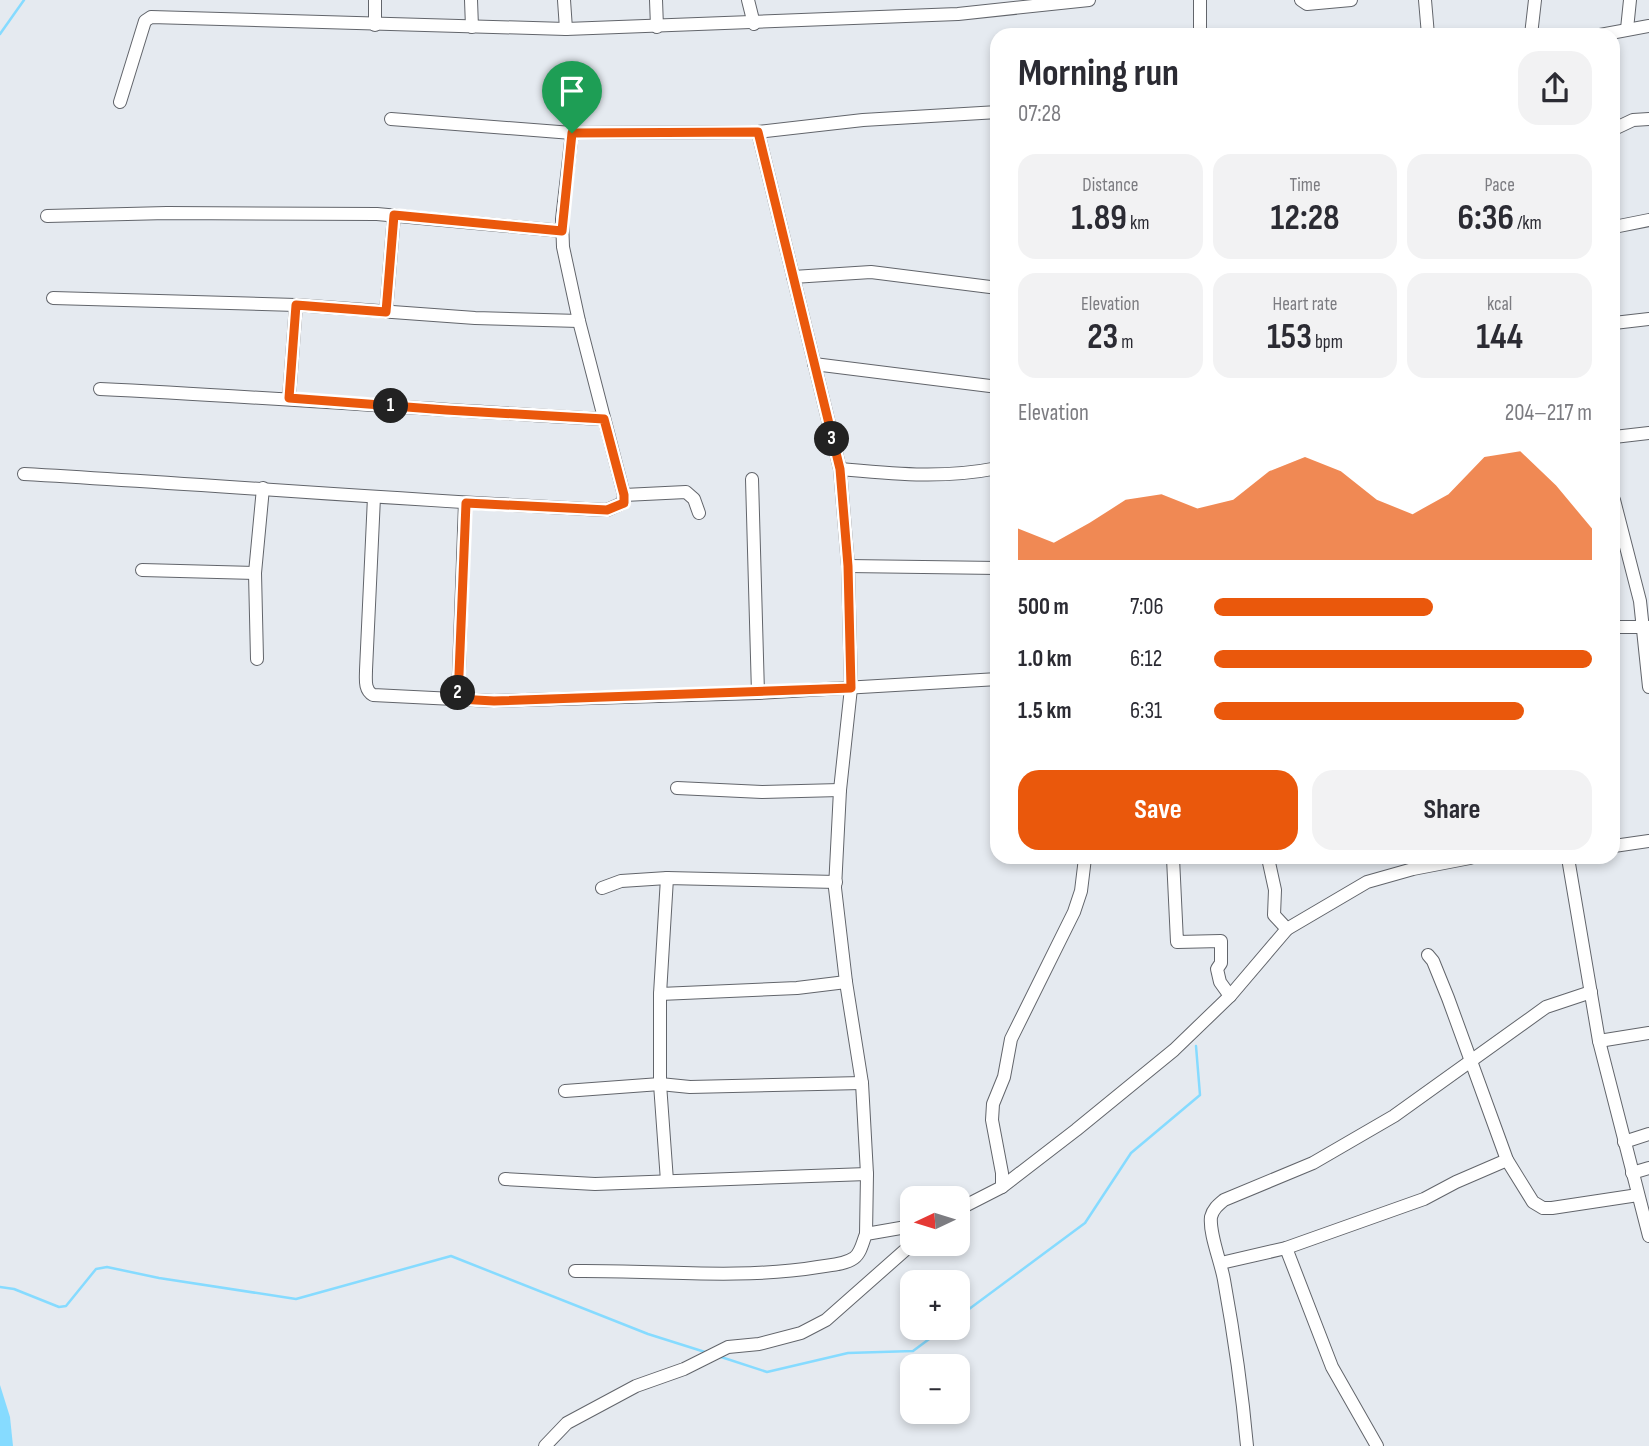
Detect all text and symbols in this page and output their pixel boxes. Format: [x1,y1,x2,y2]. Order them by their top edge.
text: Morning run [1018,51,1179,96]
button: share [1518,51,1592,125]
pin [542,61,602,133]
icon: arrive [553,72,591,110]
text: 07:28 [1018,100,1061,128]
text: Distance [1082,174,1138,197]
text: Time [1289,174,1321,197]
text: Pace [1485,174,1515,197]
text: 1.89 [1071,197,1127,240]
text: 12:28 [1270,197,1340,240]
text: 6:36 [1458,197,1514,240]
text: km [1127,212,1149,235]
text: /km [1514,212,1542,235]
text: Elevation [1081,293,1140,316]
text: Heart rate [1273,293,1337,316]
text: kcal [1487,293,1512,316]
text: 23 [1087,316,1118,359]
text: 153 [1267,316,1312,359]
text: 144 [1476,316,1523,359]
text: m [1118,331,1133,354]
text: bpm [1312,331,1343,354]
pin: 1 [374,388,408,424]
text: 1 [387,394,394,417]
text: Elevation [1018,399,1089,427]
text: 204–217 m [1505,399,1592,427]
pin: 3 [814,422,850,457]
text: 3 [827,427,836,450]
text: 500 m [1018,593,1069,621]
text: 7:06 [1130,593,1164,621]
text: 1.0 km [1018,645,1072,673]
text: 6:12 [1130,645,1162,673]
pin: 2 [440,676,476,710]
text: 2 [453,681,462,704]
text: 1.5 km [1018,697,1071,725]
text: 6:31 [1130,697,1162,725]
button: Save [1018,770,1298,850]
button: Share [1312,770,1592,850]
north arrow [900,1186,970,1256]
map controls [900,1186,970,1424]
button: + [900,1270,970,1340]
button: − [900,1354,970,1424]

